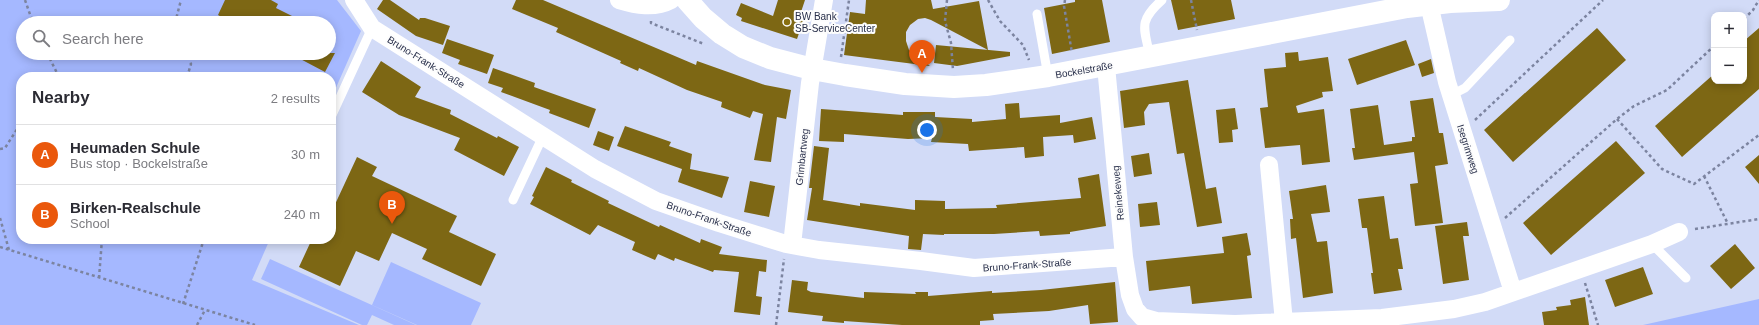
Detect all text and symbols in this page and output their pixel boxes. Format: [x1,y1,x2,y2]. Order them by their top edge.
place label: BW Bank SB-ServiceCenter [795,11,876,34]
map controls [1711,12,1747,84]
button: + [1711,12,1747,48]
search box [16,16,336,60]
marker: BW Bank SB-ServiceCenter [782,17,792,27]
icon: search [30,27,52,49]
text: Search here [62,30,144,47]
street label: Bruno-Frank-Straße [385,34,467,90]
pin: A [909,40,935,73]
button: − [1711,48,1747,84]
street label: Bockelstraße [1054,59,1114,80]
text: Nearby [32,88,90,107]
text: 2 results [271,91,320,106]
your location [917,120,937,140]
street label: Isegrimweg [1455,123,1481,175]
street label: Grimbartweg [794,128,810,186]
text: Heumaden Schule [70,139,200,156]
text: A [40,147,50,162]
text: 30 m [291,147,320,162]
text: Bus stop · Bockelstraße [70,156,208,171]
street label: Reinekeweg [1110,165,1126,221]
pin: B [379,191,405,224]
text: Birken-Realschule [70,199,201,216]
street label: Bruno-Frank-Straße [665,199,753,239]
text: B [40,207,50,222]
text: 240 m [284,207,320,222]
text: School [70,216,110,231]
street label: Bruno-Frank-Straße [982,256,1072,274]

